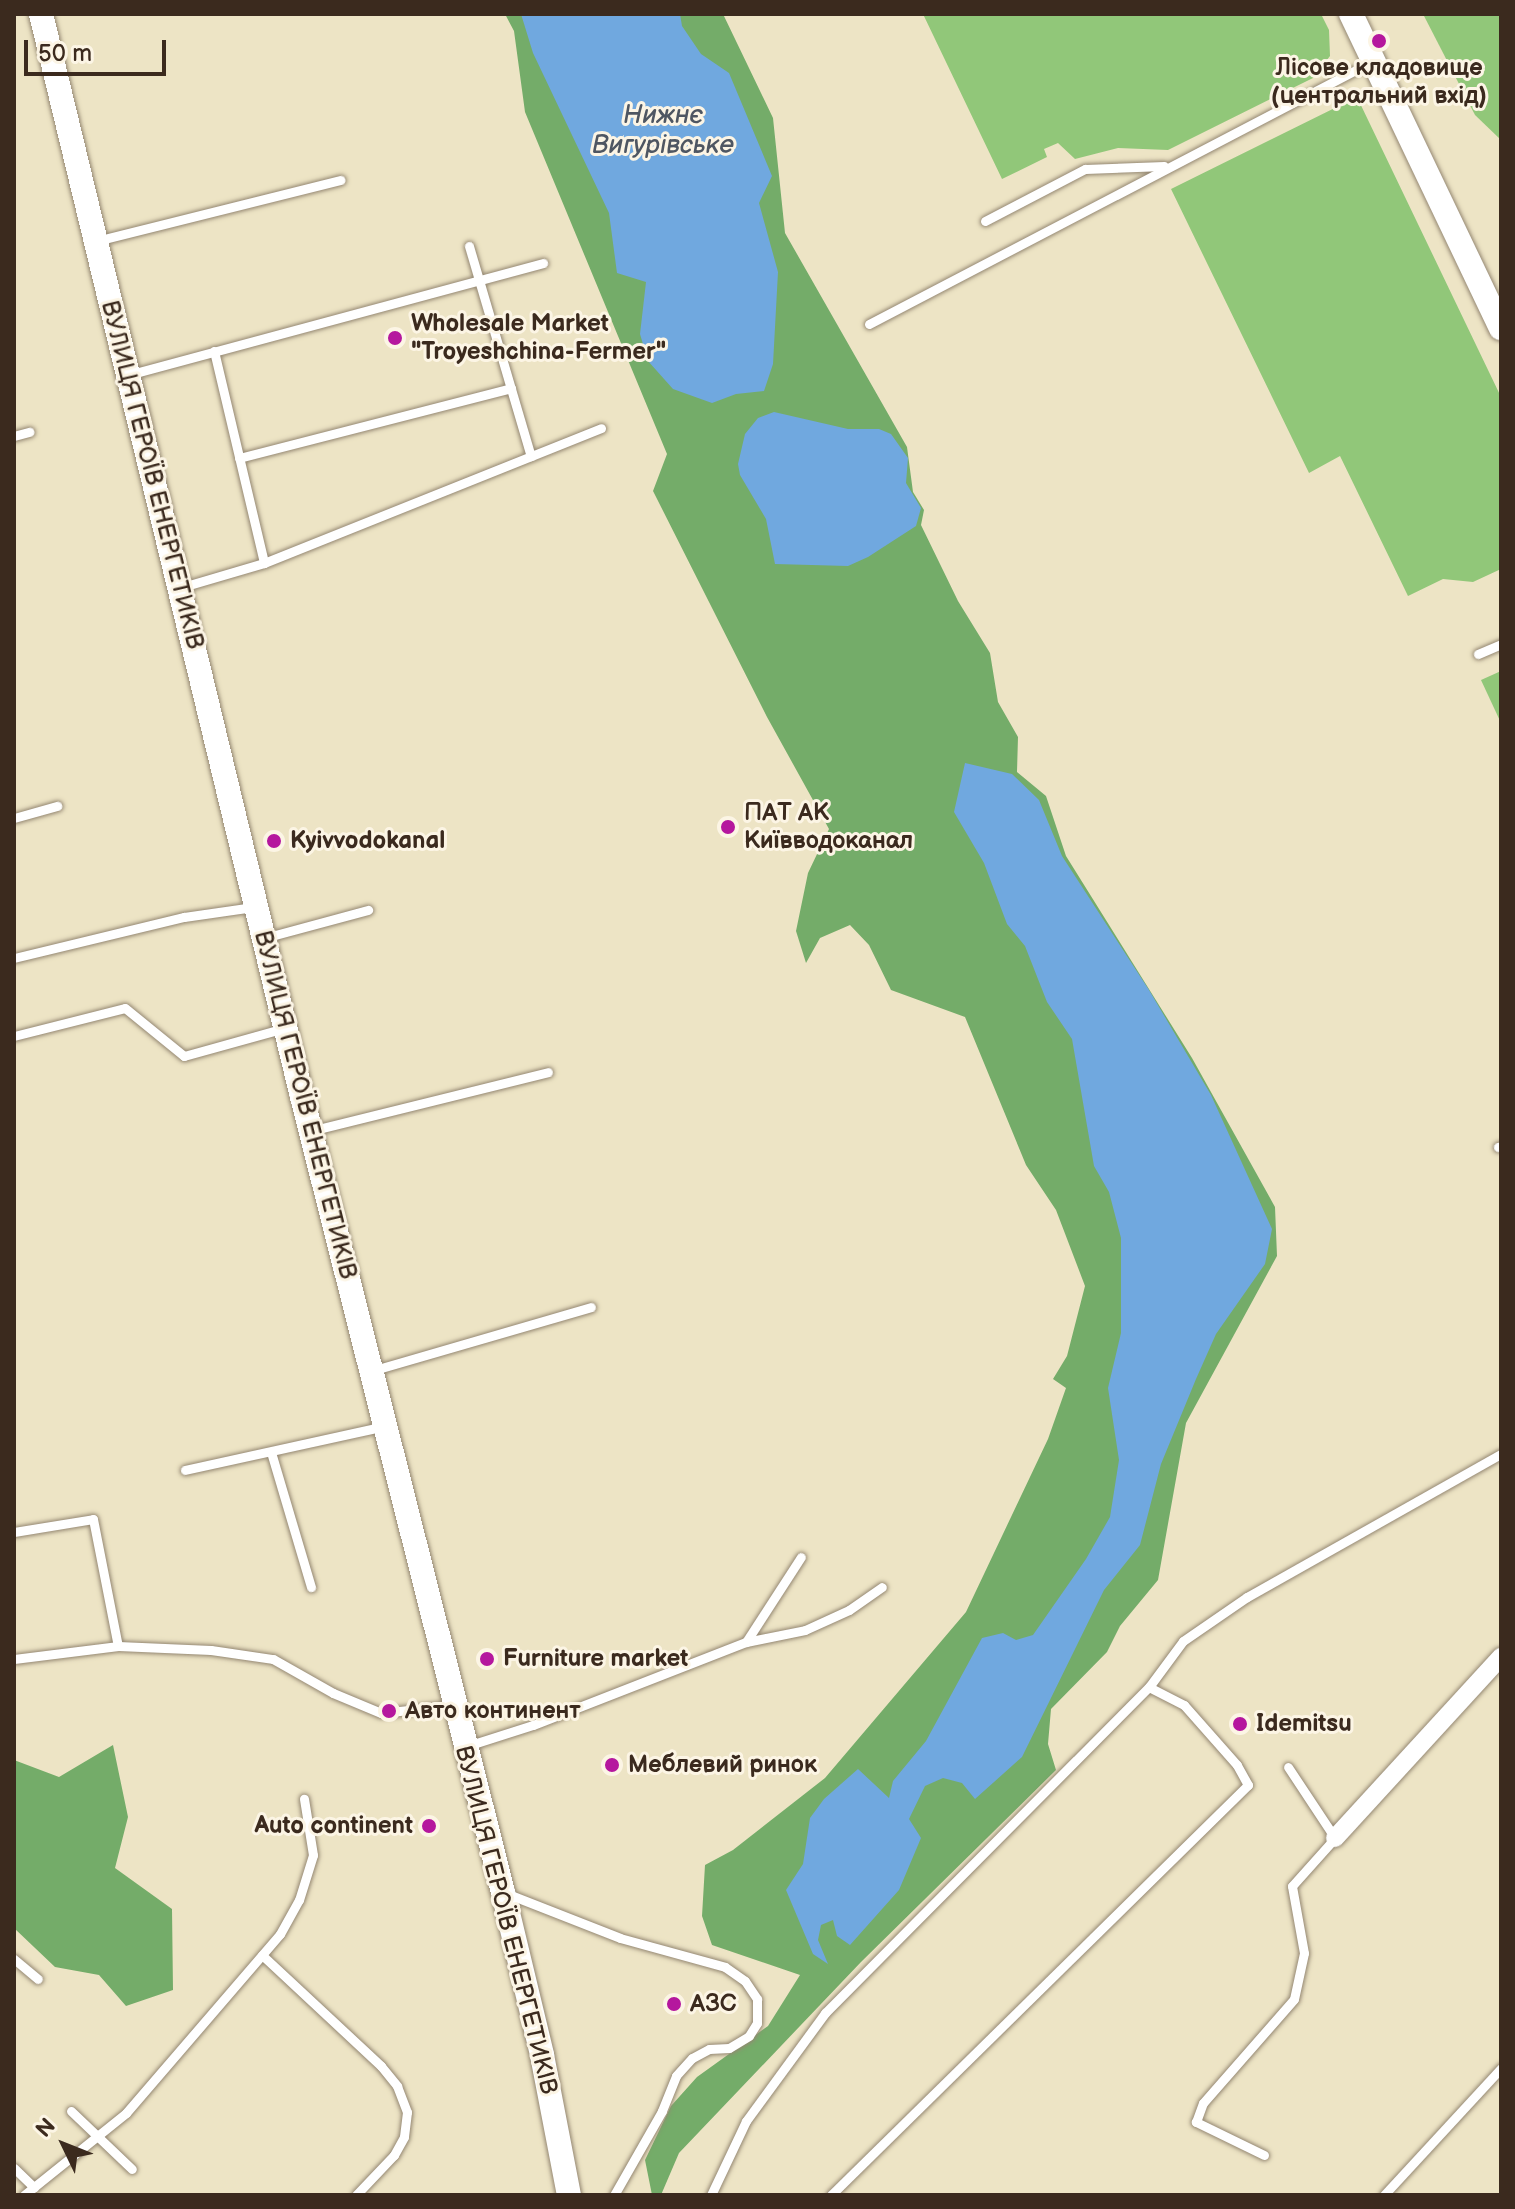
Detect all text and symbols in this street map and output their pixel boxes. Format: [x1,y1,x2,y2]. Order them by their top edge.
scale bar [28,24,170,74]
marker: Лісове кладовище (центральний вхід) [1370,32,1388,50]
text: 50 m [38,39,92,68]
place label: Лісове кладовище (центральний вхід) [1271,54,1487,110]
water label: Нижнє Вигурівське [592,100,734,162]
street label: ВУЛИЦЯ ГЕРОЇВ ЕНЕРГЕТИКІВ [95,298,209,652]
place label: Wholesale Market "Troyeshchina-Fermer" [411,310,666,366]
marker: Wholesale Market "Troyeshchina-Fermer" [386,329,404,347]
place label: ПАТ АК Київводоканал [744,799,913,855]
marker: ПАТ АК Київводоканал [719,818,737,836]
place label: Kyivvodokanal [290,827,445,855]
marker: Kyivvodokanal [265,832,283,850]
street label: ВУЛИЦЯ ГЕРОЇВ ЕНЕРГЕТИКІВ [248,928,362,1282]
place label: Furniture market [503,1645,688,1673]
marker: Furniture market [478,1650,496,1668]
place label: Авто континент [405,1697,581,1725]
marker: Авто континент [380,1702,398,1720]
place label: Idemitsu [1256,1710,1352,1738]
marker: Idemitsu [1231,1715,1249,1733]
street label: ВУЛИЦЯ ГЕРОЇВ ЕНЕРГЕТИКІВ [449,1743,563,2097]
place label: Меблевий ринок [628,1751,817,1779]
marker: Меблевий ринок [603,1756,621,1774]
place label: Auto continent [255,1812,413,1840]
marker: Auto continent [420,1817,438,1835]
place label: АЗС [690,1990,736,2018]
marker: АЗС [665,1995,683,2013]
north arrow [24,2105,104,2185]
text: N [31,2113,62,2144]

